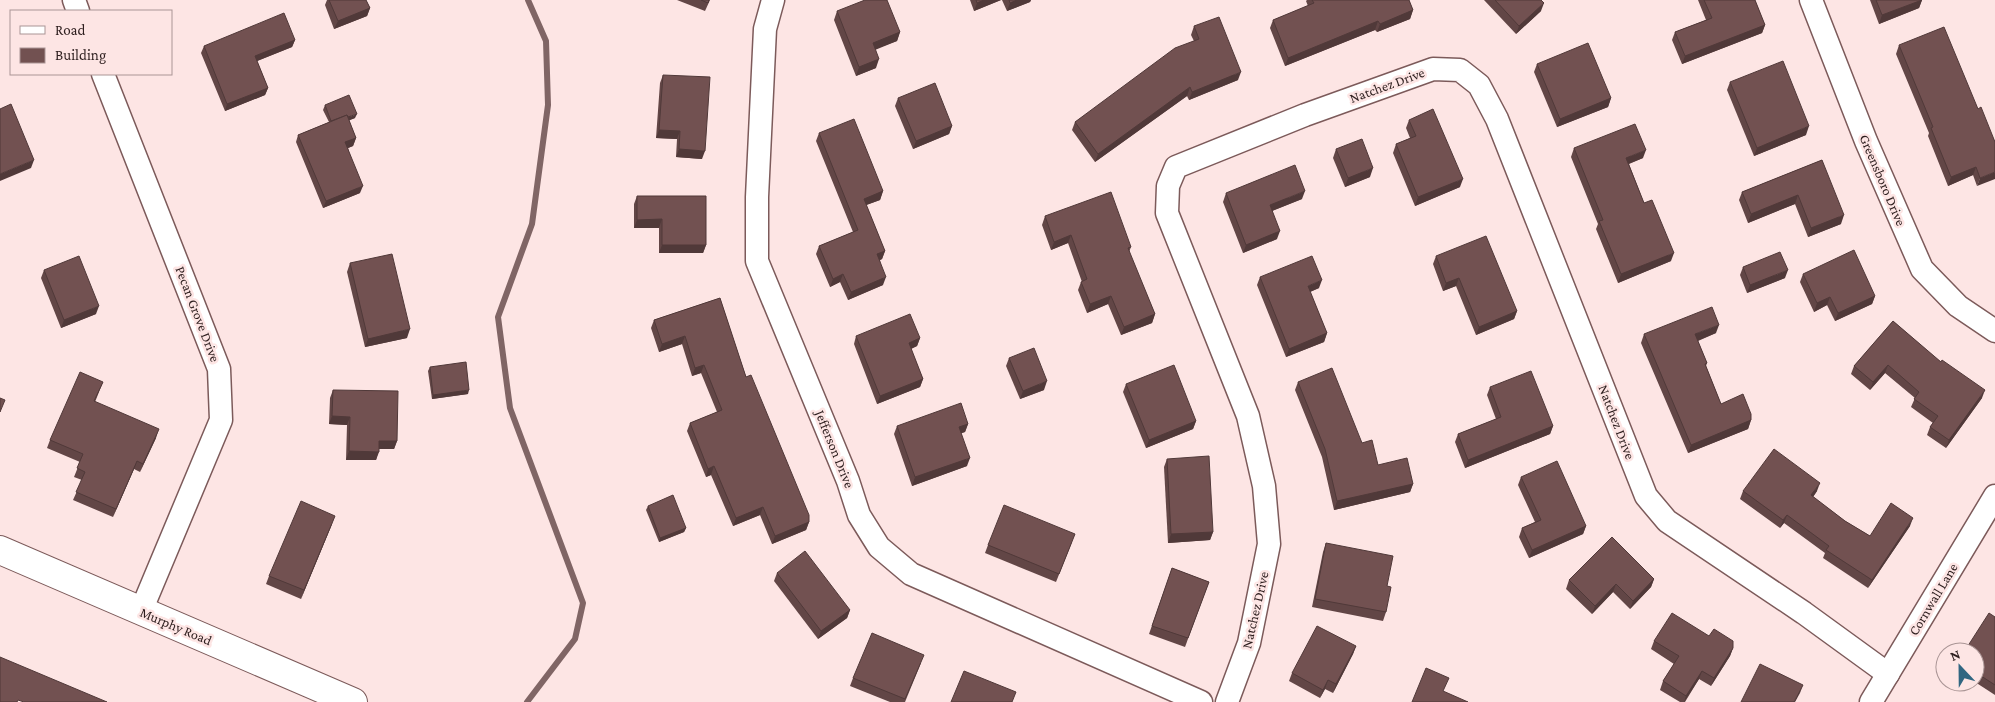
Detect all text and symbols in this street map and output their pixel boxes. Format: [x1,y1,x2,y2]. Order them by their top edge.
legend [10,10,172,75]
text: Road [55,22,86,38]
text: Building [55,47,106,64]
street label: Natchez Drive [1347,64,1427,106]
street label: Greensboro Drive [1857,132,1909,228]
street label: Pecan Grove Drive [172,264,224,364]
street label: Natchez Drive [1595,382,1639,462]
street label: Jefferson Drive [811,406,858,490]
street label: Cornwall Lane [1905,560,1961,638]
street label: Natchez Drive [1238,570,1272,650]
street label: Murphy Road [138,604,215,649]
north arrow [1935,642,1985,692]
text: N [1948,646,1963,664]

